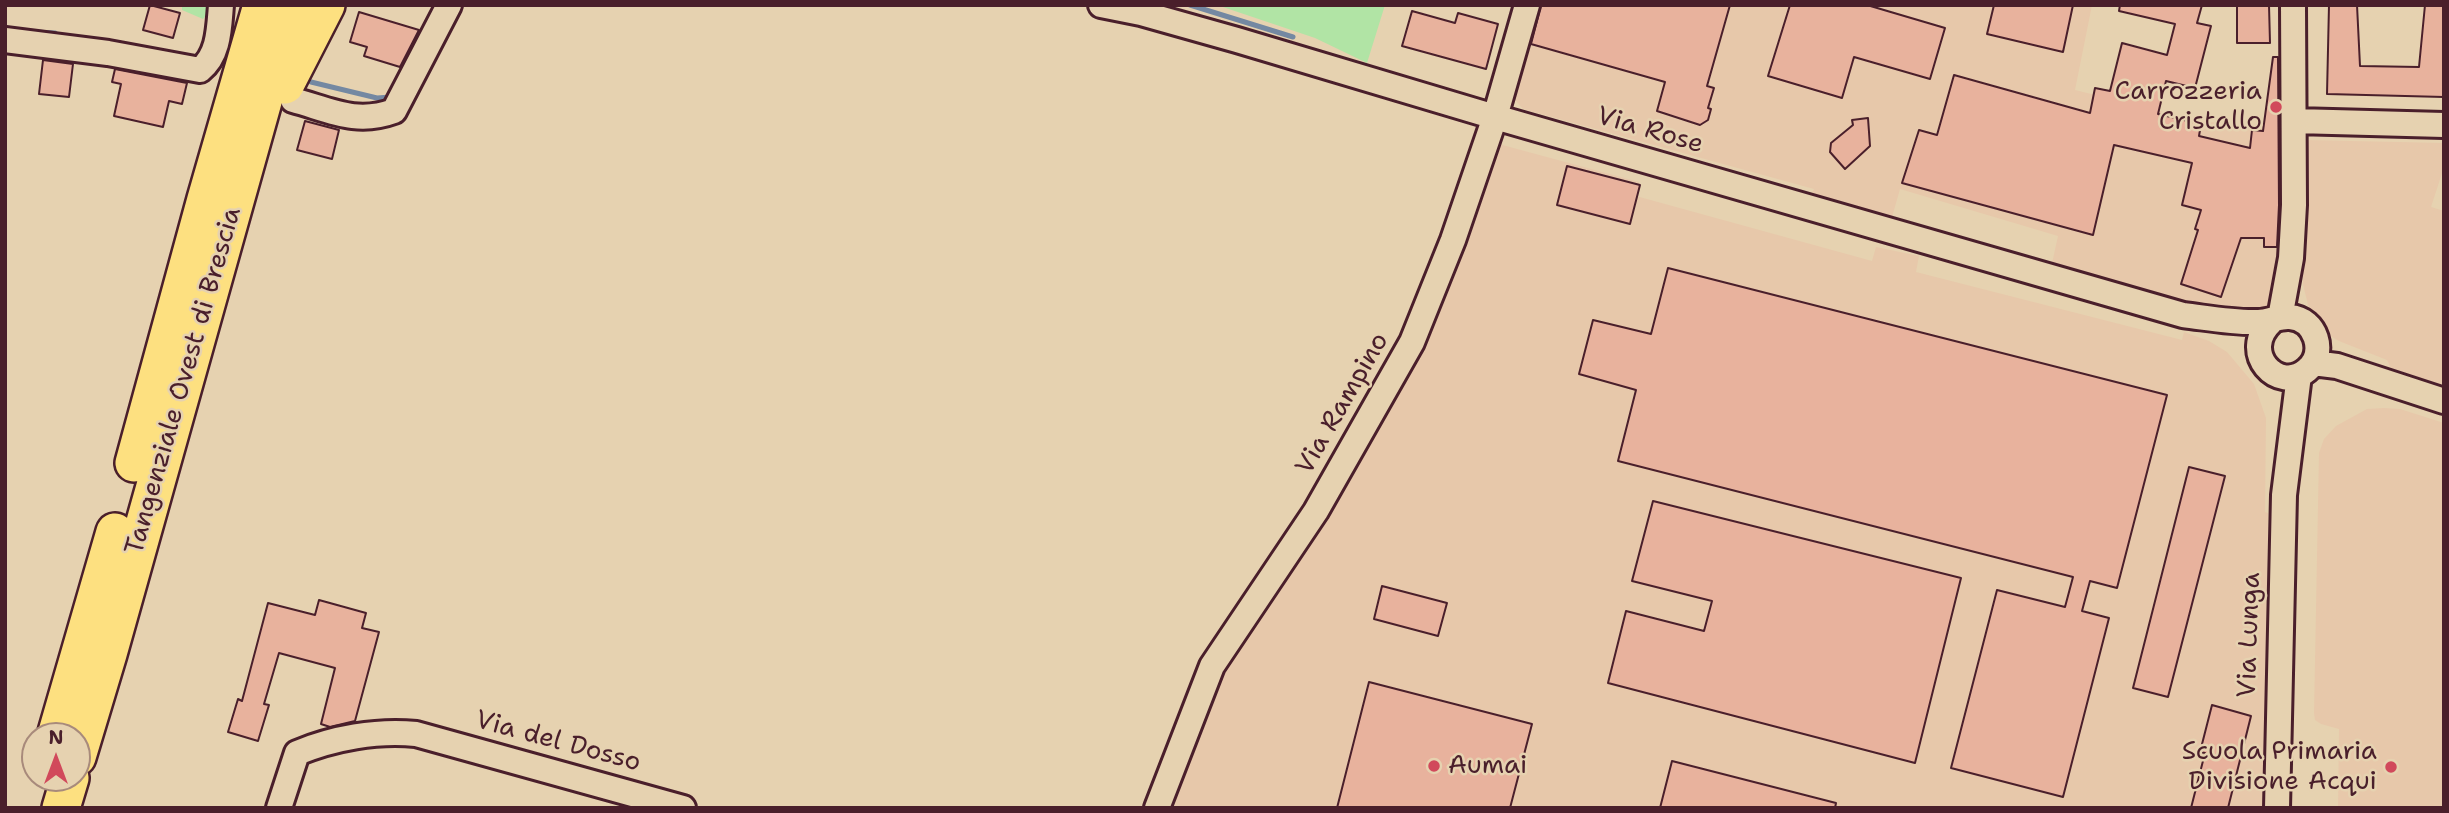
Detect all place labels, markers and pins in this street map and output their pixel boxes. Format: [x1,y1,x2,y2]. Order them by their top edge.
place label: Carrozzeria Cristallo [2115,76,2262,138]
marker: Carrozzeria Cristallo [2268,99,2284,115]
place label: Scuola Primaria Divisione Acqui [2182,736,2377,798]
place label: Aumai [1448,750,1528,782]
marker: Aumai [1426,758,1442,774]
marker: Scuola Primaria Divisione Acqui [2383,759,2399,775]

